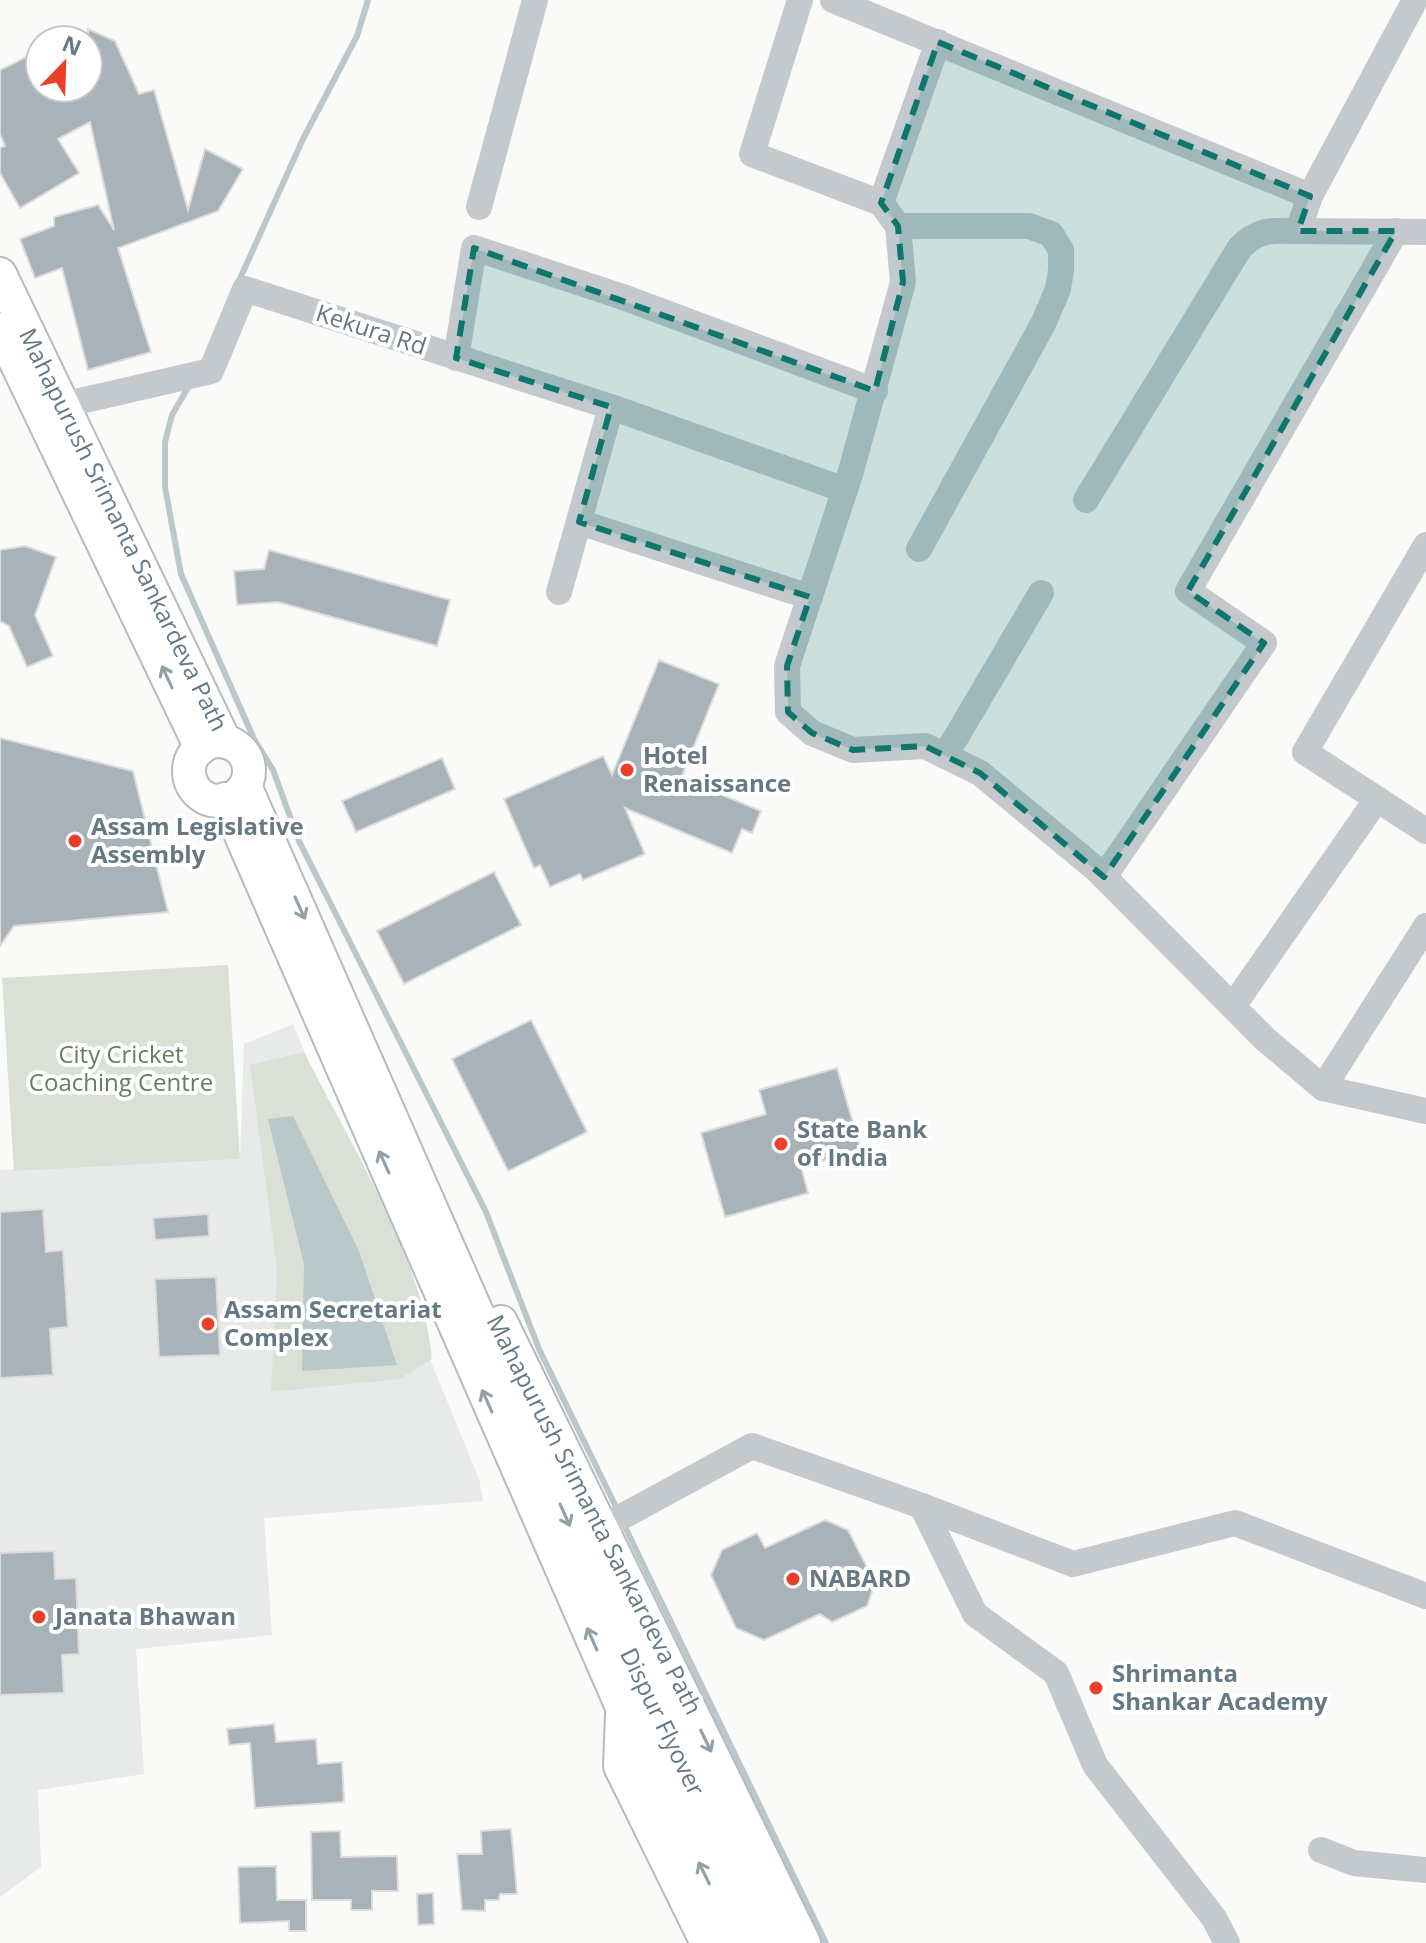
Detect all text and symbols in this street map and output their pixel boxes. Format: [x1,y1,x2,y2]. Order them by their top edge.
north arrow [24,24,104,104]
text: N [58,27,86,62]
street label: Kekura Rd [312,295,431,362]
street label: Mahapurush Srimanta Sankardeva Path [12,322,237,736]
one-way arrow [159,665,174,689]
place label: Hotel Renaissance [643,738,791,799]
marker: Hotel Renaissance [618,761,636,779]
place label: Assam Legislative Assembly [91,809,304,870]
marker: Assam Legislative Assembly [66,832,84,850]
one-way arrow [293,895,308,919]
park label: City Cricket Coaching Centre [29,1037,213,1098]
place label: State Bank of India [797,1112,927,1173]
marker: State Bank of India [772,1135,790,1153]
one-way arrow [375,1150,390,1175]
place label: Assam Secretariat Complex [224,1292,442,1353]
street label: Mahapurush Srimanta Sankardeva Path [480,1309,711,1720]
marker: Assam Secretariat Complex [199,1315,217,1333]
one-way arrow [478,1389,493,1413]
one-way arrow [559,1503,574,1527]
place label: NABARD [809,1561,911,1594]
marker: NABARD [784,1570,802,1588]
place label: Janata Bhawan [53,1599,236,1632]
marker: Janata Bhawan [30,1608,48,1626]
one-way arrow [583,1627,598,1651]
street label: Dispur Flyover [613,1642,713,1801]
place label: Shrimanta Shankar Academy [1112,1656,1328,1717]
marker: Shrimanta Shankar Academy [1087,1679,1105,1697]
one-way arrow [699,1729,715,1753]
one-way arrow [696,1862,711,1886]

